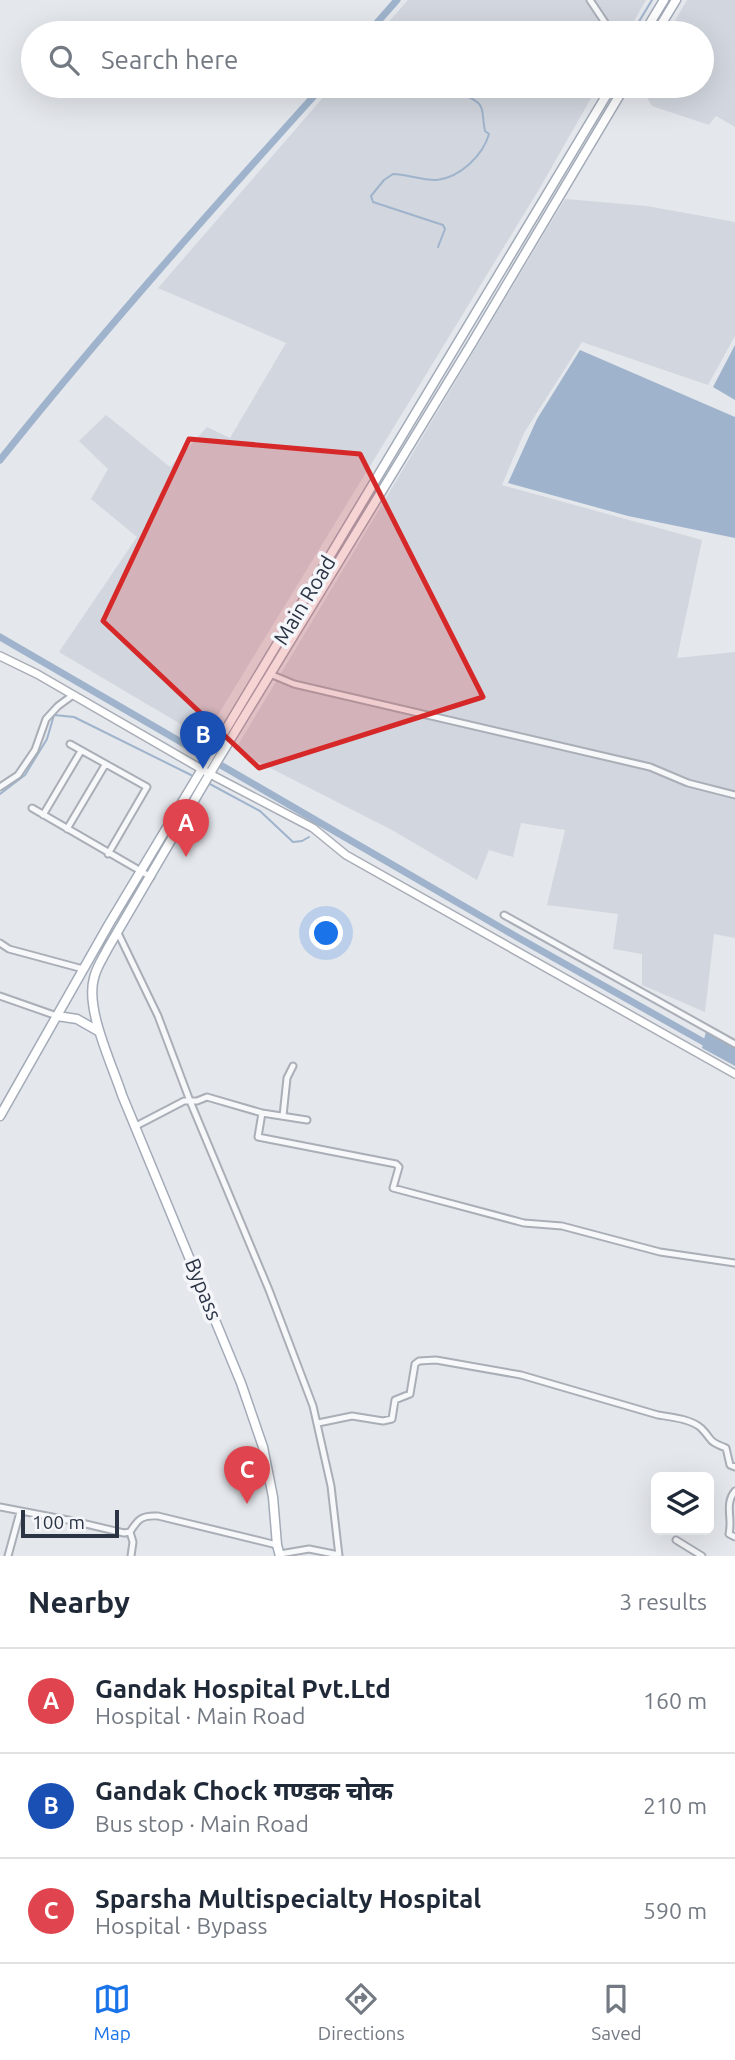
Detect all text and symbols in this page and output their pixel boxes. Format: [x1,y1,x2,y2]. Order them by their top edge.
search box [21,21,714,98]
icon: search [45,41,83,79]
text: Search here [101,45,238,74]
street label: Main Road [268,551,340,649]
pin: B [180,711,226,769]
pin: A [163,799,209,857]
your location [309,916,343,950]
street label: Bypass [181,1254,227,1324]
pin: C [224,1446,270,1504]
map controls [651,1472,714,1535]
button: layers [651,1472,714,1535]
scale bar [21,1507,119,1539]
text: 100 m [32,1511,85,1533]
text: Nearby [28,1585,130,1619]
text: 3 results [619,1589,707,1614]
text: Gandak Hospital Pvt.Ltd [95,1674,391,1703]
text: A [43,1688,59,1713]
text: 160 m [643,1688,707,1713]
text: Hospital · Main Road [95,1703,305,1728]
text: Gandak Chock गण्डक चोक [95,1776,393,1805]
text: B [43,1793,59,1818]
text: 210 m [643,1793,707,1818]
text: Bus stop · Main Road [95,1811,309,1836]
text: Sparsha Multispecialty Hospital [95,1884,481,1913]
text: C [44,1898,58,1923]
text: 590 m [643,1898,707,1923]
text: Hospital · Bypass [95,1913,267,1938]
tab: Map [93,1980,131,2044]
tab: Directions [318,1980,405,2044]
tab: Saved [591,1980,642,2044]

